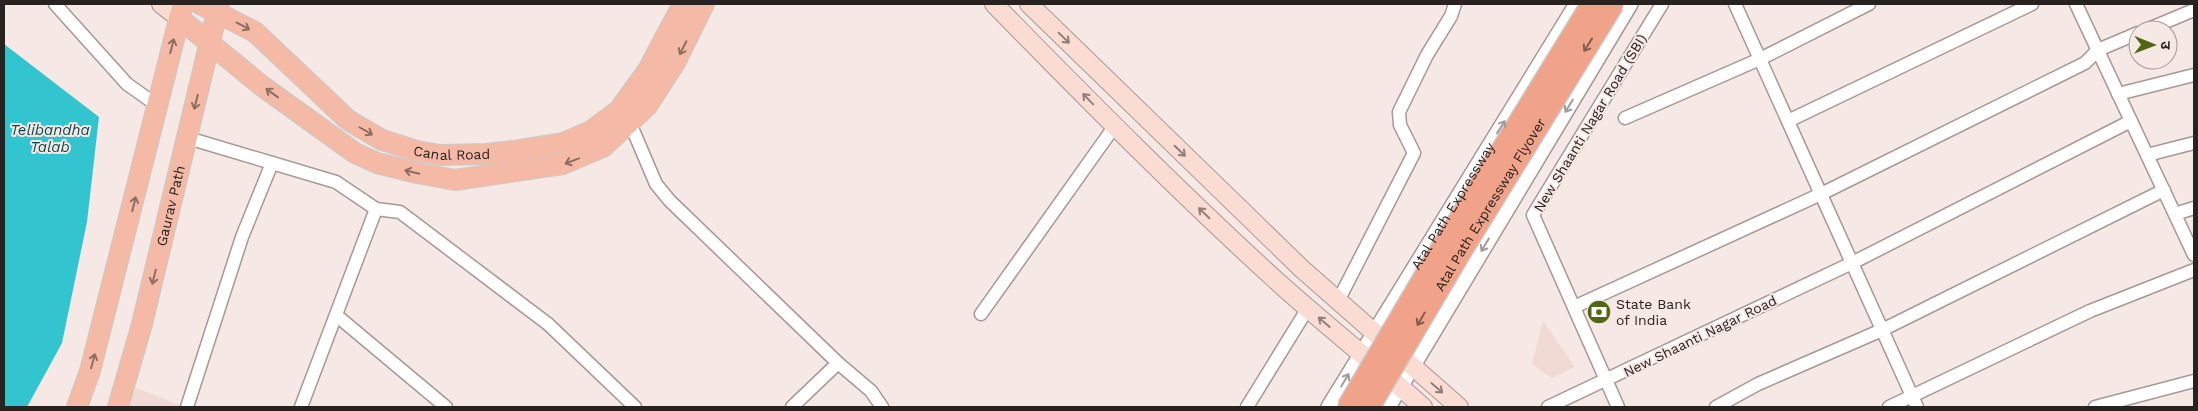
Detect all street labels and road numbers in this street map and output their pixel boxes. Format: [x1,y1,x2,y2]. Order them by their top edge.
street label: New Shaanti Nagar Road (SBI) [1530,31,1650,215]
street label: Atal Path Expressway Flyover [1431,115,1549,294]
street label: Atal Path Expressway [1408,139,1498,272]
street label: Canal Road [412,143,490,163]
street label: Gaurav Path [153,164,188,248]
street label: New Shaanti Nagar Road [1621,292,1779,380]

